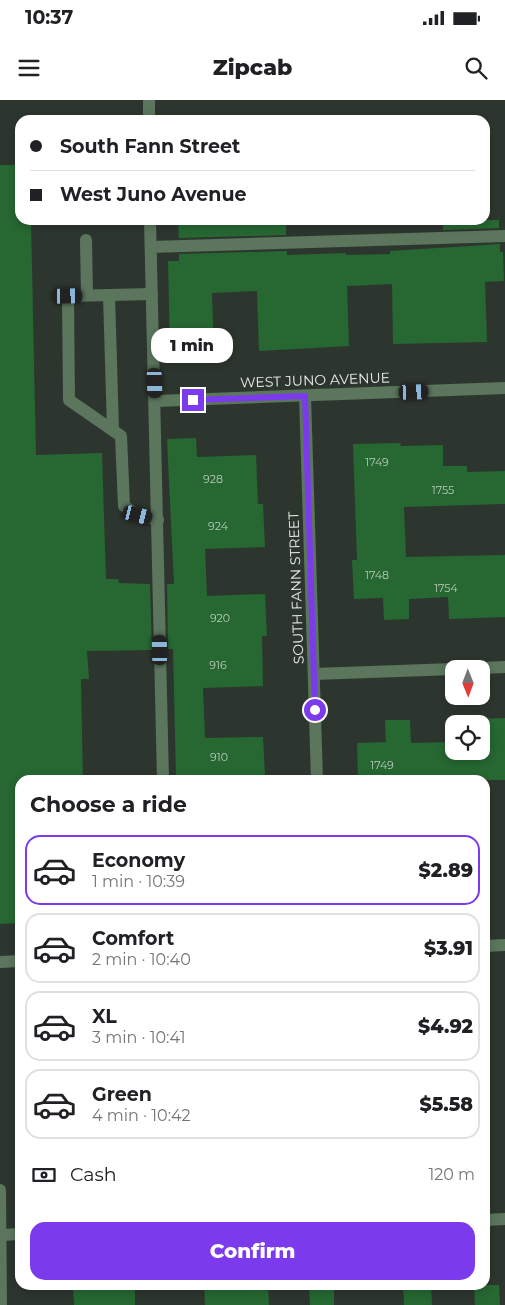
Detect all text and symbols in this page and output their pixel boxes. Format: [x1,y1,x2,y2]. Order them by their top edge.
text: 10:37 [25,6,73,29]
icon: menu [15,54,43,82]
text: Zipcab [213,54,292,81]
icon: search [462,54,490,82]
text: South Fann Street [60,135,240,158]
text: West Juno Avenue [60,183,246,206]
car [52,288,83,304]
callout: 1 min [152,328,234,362]
text: 1 min [170,336,214,355]
car [146,368,163,398]
street label: WEST JUNO AVENUE [240,368,390,392]
car [398,384,429,400]
route end [182,389,204,411]
house number: 1749 [365,455,389,469]
house number: 928 [203,472,223,486]
house number: 1755 [432,483,454,497]
car [121,504,154,526]
street label: SOUTH FANN STREET [284,511,308,665]
house number: 924 [208,519,229,533]
house number: 1748 [365,568,389,582]
house number: 1754 [434,581,459,595]
house number: 920 [210,611,230,625]
car [152,635,167,665]
house number: 916 [209,658,227,672]
north arrow [445,660,490,705]
map controls [445,660,490,760]
route start [304,699,326,721]
button: locate [445,715,490,760]
house number: 910 [210,750,228,764]
house number: 1749 [370,758,394,772]
text: Choose a ride [30,791,187,818]
icon: car [32,848,77,893]
text: Economy [92,849,185,872]
text: $2.89 [419,859,473,882]
text: 1 min · 10:39 [92,872,185,891]
icon: car [32,926,77,971]
text: Comfort [92,927,174,950]
text: $3.91 [424,937,473,960]
text: 2 min · 10:40 [92,950,191,969]
icon: car [32,1004,77,1049]
text: XL [92,1005,117,1028]
text: $4.92 [418,1015,473,1038]
text: 3 min · 10:41 [92,1028,185,1047]
icon: car [32,1082,77,1127]
text: Green [92,1083,152,1106]
text: $5.58 [420,1093,473,1116]
text: 4 min · 10:42 [92,1106,191,1125]
icon: cash [30,1161,58,1189]
text: Cash [70,1163,117,1186]
text: 120 m [428,1165,475,1184]
button: Confirm [30,1222,475,1280]

